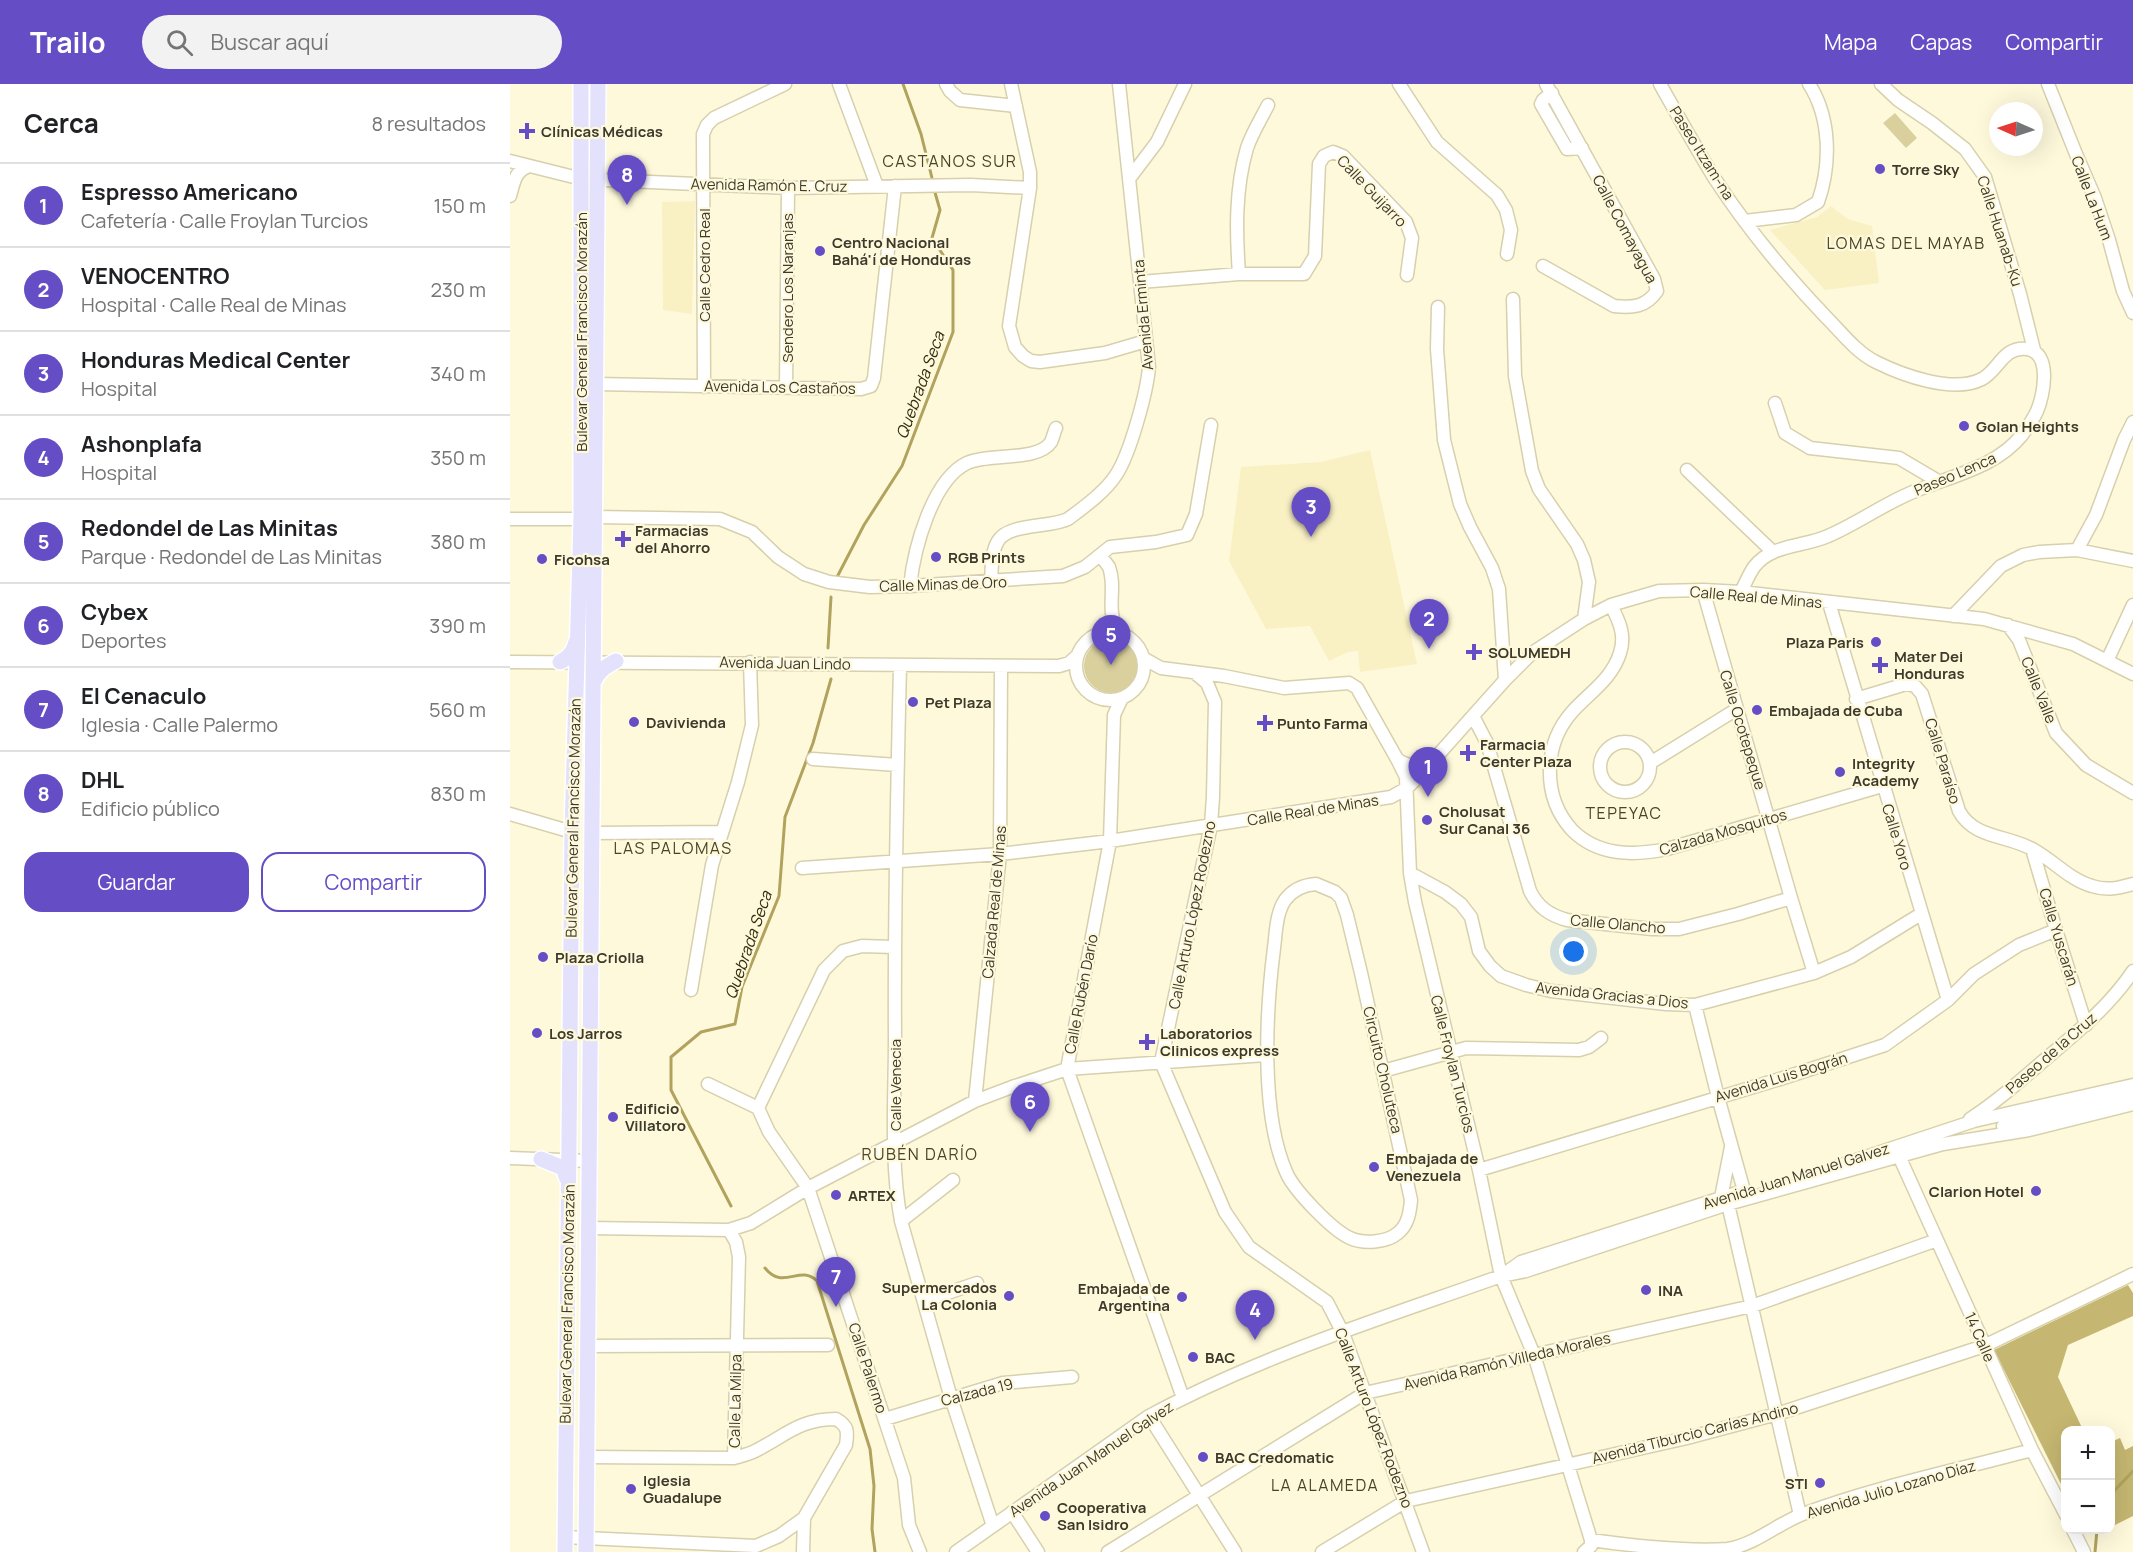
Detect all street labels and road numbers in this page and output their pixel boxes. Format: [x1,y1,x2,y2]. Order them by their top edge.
street label: Paseo Itzam-na [1665,102,1739,204]
street label: Calle Guijarro [1332,150,1412,232]
street label: Calle La Hum [2066,153,2118,243]
street label: Calle Comayagua [1588,171,1662,287]
street label: Avenida Ramón E. Cruz [690,173,848,197]
street label: Calle Huanab-Ku [1972,173,2028,289]
street label: Calle Cedro Real [694,208,715,322]
street label: Bulevar General Francisco Morazán [571,212,592,452]
street label: Sendero Los Naranjas [777,213,798,363]
street label: Avenida Erminta [1128,259,1158,371]
street label: Avenida Los Castaños [704,375,856,399]
street label: Paseo Lenca [1911,447,1999,501]
street label: Calle Minas de Oro [879,571,1007,597]
street label: Calle Real de Minas [1689,581,1823,613]
street label: Avenida Juan Lindo [719,651,851,675]
street label: Calle Valle [2016,653,2062,727]
street label: Calle Ocotepeque [1715,668,1771,793]
street label: Bulevar General Francisco Morazán [560,698,586,938]
street label: Calle Paraíso [1920,716,1966,807]
street label: Calle Real de Minas [1246,789,1380,831]
street label: Calle Yoro [1877,801,1917,873]
street label: Calzada Mosquitos [1657,804,1789,860]
street label: Calle Arturo López Rodezno [1163,819,1221,1011]
street label: Calzada Real de Minas [977,825,1011,979]
street label: Calle Yuscarán [2034,885,2084,989]
street label: Calle Olancho [1570,909,1667,939]
street label: Calle Rubén Darío [1059,932,1103,1056]
street label: Avenida Gracias a Dios [1534,977,1690,1013]
street label: Calle Froylan Turcios [1426,993,1480,1135]
street label: Circuito Choluteca [1358,1004,1408,1136]
street label: Paseo de la Cruz [2001,1008,2101,1098]
street label: Calle Venecia [885,1039,906,1131]
street label: Avenida Luis Bográn [1712,1047,1850,1107]
street label: Avenida Juan Manuel Galvez [1700,1138,1892,1214]
street label: Bulevar General Francisco Morazán [554,1184,580,1424]
street label: 14 Calle [1960,1309,2000,1365]
street label: Calle Palermo [843,1320,893,1416]
street label: Calle Arturo López Rodezno [1330,1325,1418,1511]
street label: Avenida Ramón Villeda Morales [1401,1327,1613,1395]
street label: Calle La Milpa [724,1354,746,1448]
street label: Calzada 19 [939,1373,1015,1411]
street label: Avenida Juan Manuel Galvez [1005,1396,1177,1522]
street label: Avenida Tiburcio Carías Andino [1590,1397,1801,1469]
street label: Avenida Julio Lozano Díaz [1804,1455,1978,1523]

